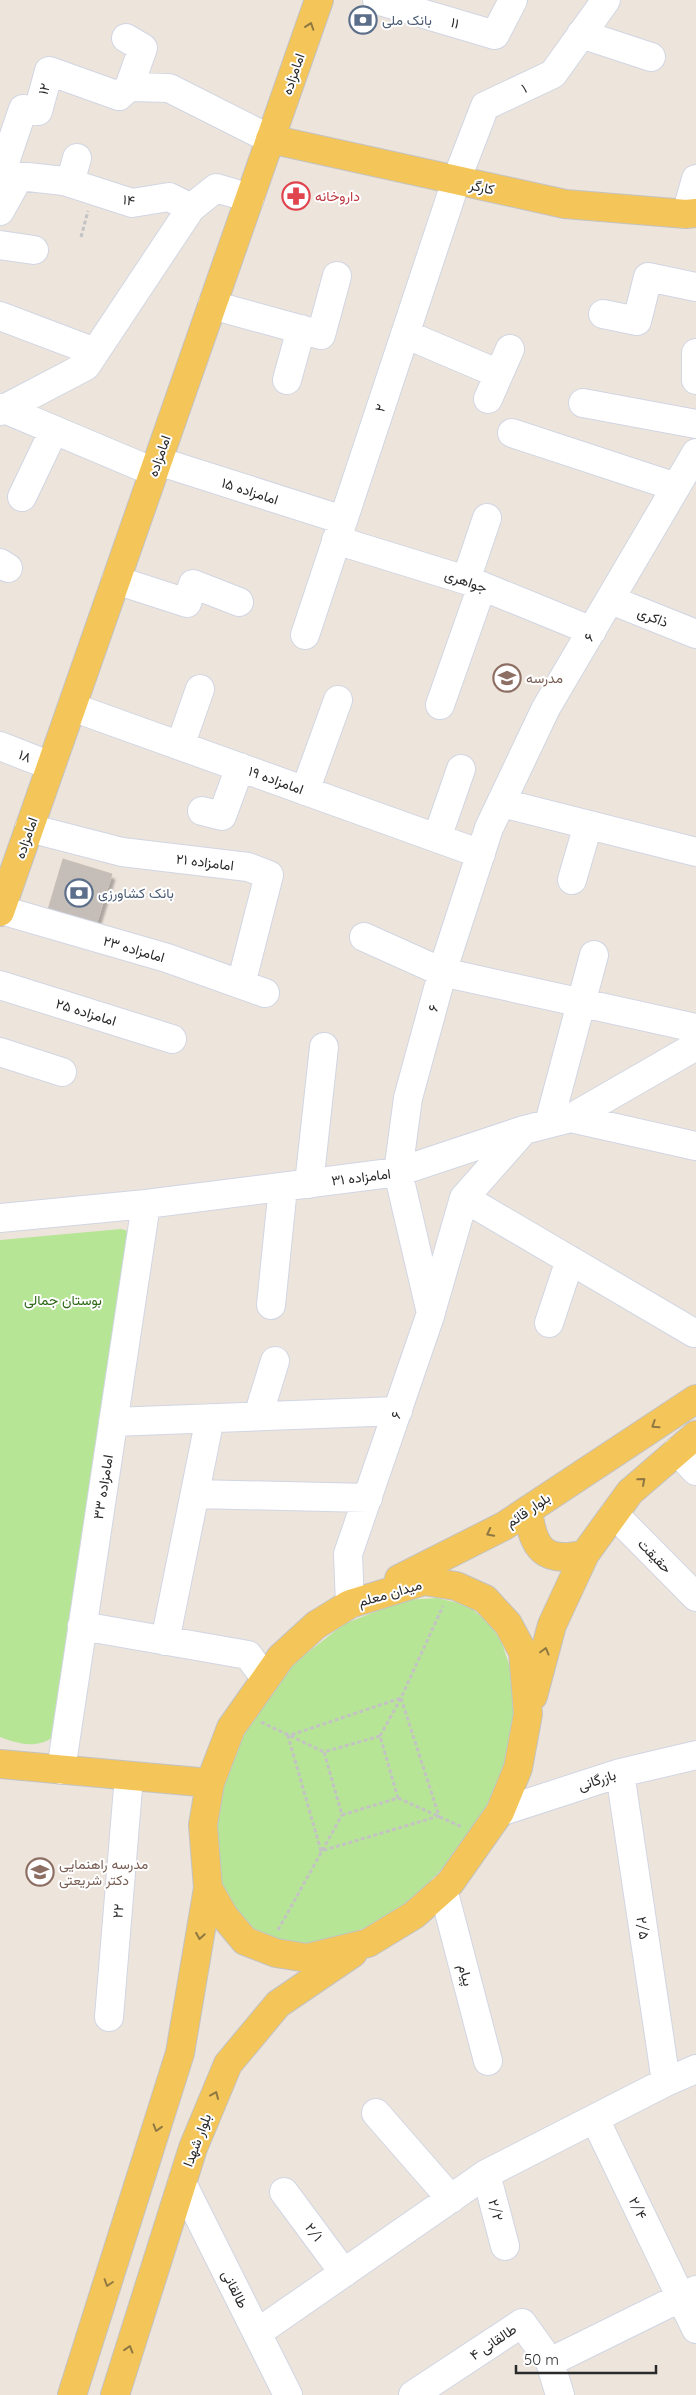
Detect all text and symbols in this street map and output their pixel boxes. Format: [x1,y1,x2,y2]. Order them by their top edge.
bank icon: بانک ملی [348,5,378,35]
place label: بانک ملی [382,11,432,29]
street label: ۱۱ [448,13,462,33]
one-way arrow [304,23,314,31]
street label: امامزاده [278,51,308,97]
street label: ۱ [518,79,530,97]
street label: ۱۲ [34,81,54,97]
street label: کارگر [467,175,496,198]
pharmacy icon: داروخانه [281,181,311,211]
place label: داروخانه [315,187,360,205]
street label: ۱۴ [122,190,136,210]
street label: ۲ [370,402,390,414]
street label: امامزاده [144,433,174,479]
street label: امامزاده ۱۵ [219,473,281,509]
street label: جواهری [442,565,490,597]
street label: ذاکری [635,603,671,631]
street label: ۶ [580,629,599,645]
school or university icon: مدرسه [492,663,522,693]
place label: مدرسه [526,669,563,687]
street label: ۱۸ [16,745,34,767]
street label: امامزاده ۱۹ [246,762,306,798]
street label: امامزاده [11,815,41,861]
street label: امامزاده ۲۱ [175,850,235,874]
bank icon: بانک کشاورزی [64,878,94,908]
place label: بانک کشاورزی [98,884,174,902]
street label: امامزاده ۲۳ [101,932,167,966]
street label: امامزاده ۲۵ [54,994,118,1030]
street label: ۶ [423,1002,443,1014]
street label: امامزاده ۳۱ [330,1164,392,1190]
park label: بوستان جمالی [24,1291,102,1309]
street label: ۶ [386,1409,406,1421]
one-way arrow [652,1419,661,1429]
street label: امامزاده ۳۳ [89,1453,117,1521]
one-way arrow [637,1478,646,1487]
street label: بلوار قائم [502,1489,554,1531]
one-way arrow [486,1527,495,1537]
street label: حقیقت [634,1535,676,1577]
street label: میدان معلم [356,1575,424,1611]
one-way arrow [540,1647,550,1655]
street label: بازرگانی [576,1765,618,1795]
place label: مدرسه راهنمایی دکتر شریعتی [59,1855,148,1889]
school or university icon: مدرسه راهنمایی دکتر شریعتی [25,1857,55,1887]
street label: ۲۲ [108,1903,128,1919]
street label: ۲/۵ [632,1915,654,1941]
one-way arrow [195,1932,206,1940]
street label: پیام [454,1962,478,1988]
one-way arrow [209,2091,219,2100]
street label: بلوار شهدا [179,2111,215,2169]
one-way arrow [153,2124,163,2132]
street label: ۲/۴ [625,2194,651,2222]
street label: ۲/۲ [484,2197,508,2223]
street label: ۲/۱ [301,2219,327,2245]
street label: طالقانی [218,2267,252,2311]
one-way arrow [104,2279,114,2287]
street label: طالقانی ۴ [466,2320,520,2364]
scale bar [516,2342,656,2374]
one-way arrow [124,2345,134,2353]
text: 50 m [524,2350,559,2369]

